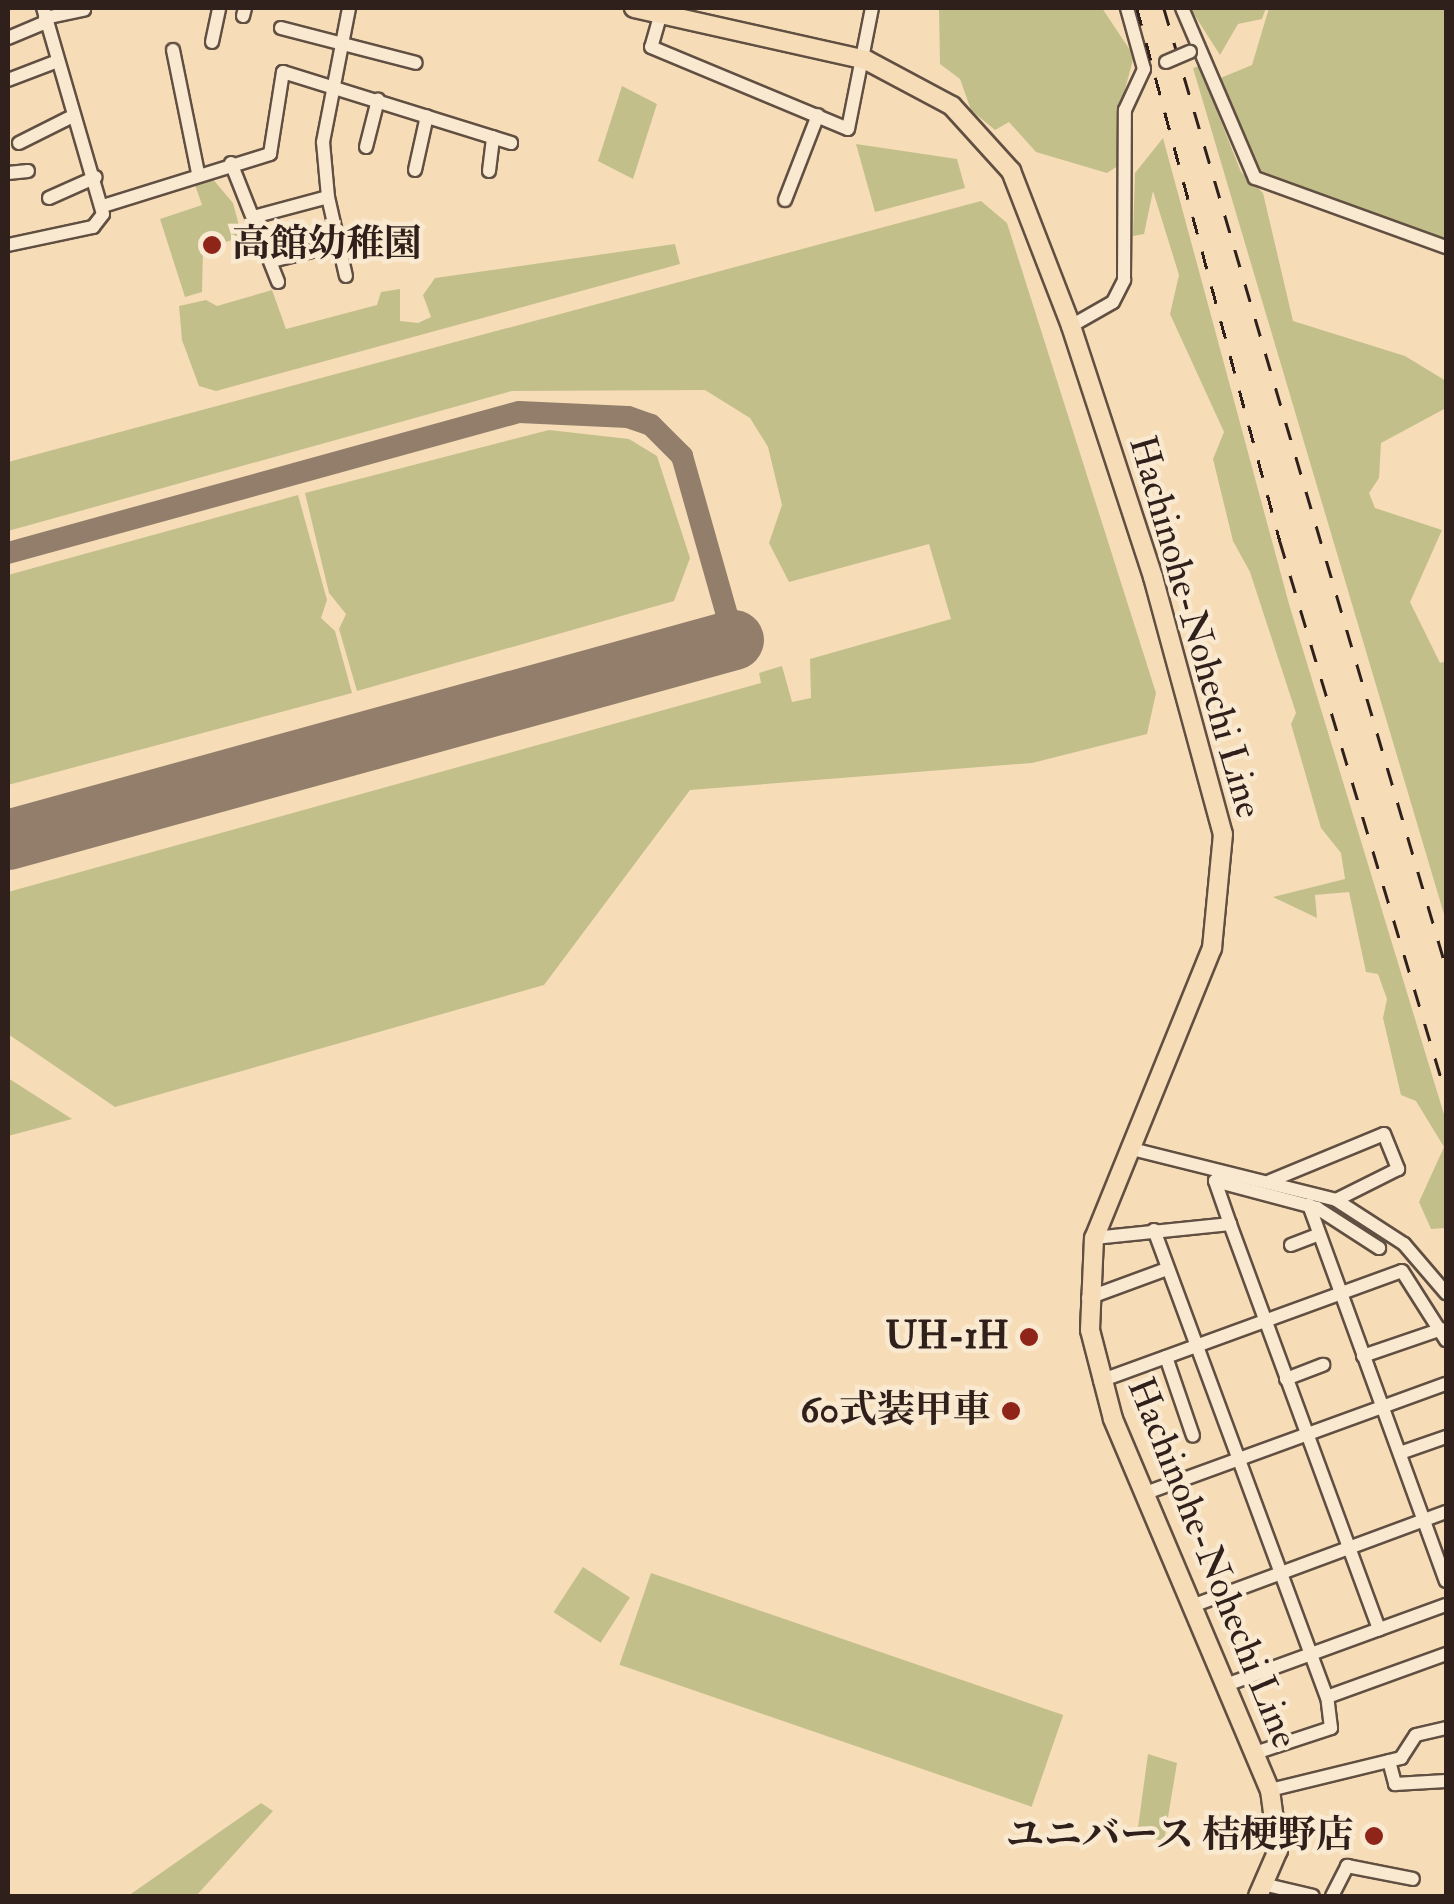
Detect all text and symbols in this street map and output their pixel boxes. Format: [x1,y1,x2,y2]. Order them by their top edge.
place label: 高館幼稚園 [232,222,422,268]
marker: 高館幼稚園 [201,234,223,256]
street label: Hachinohe-Nohechi Line [1119,431,1271,823]
place label: UH-1H [885,1314,1009,1360]
marker: UH-1H [1018,1326,1040,1348]
street label: Hachinohe-Nohechi Line [1117,1371,1307,1755]
place label: 60式装甲車 [800,1388,991,1434]
marker: 60式装甲車 [1000,1400,1022,1422]
place label: ユニバース 桔梗野店 [1004,1813,1354,1859]
marker: ユニバース 桔梗野店 [1363,1825,1385,1847]

